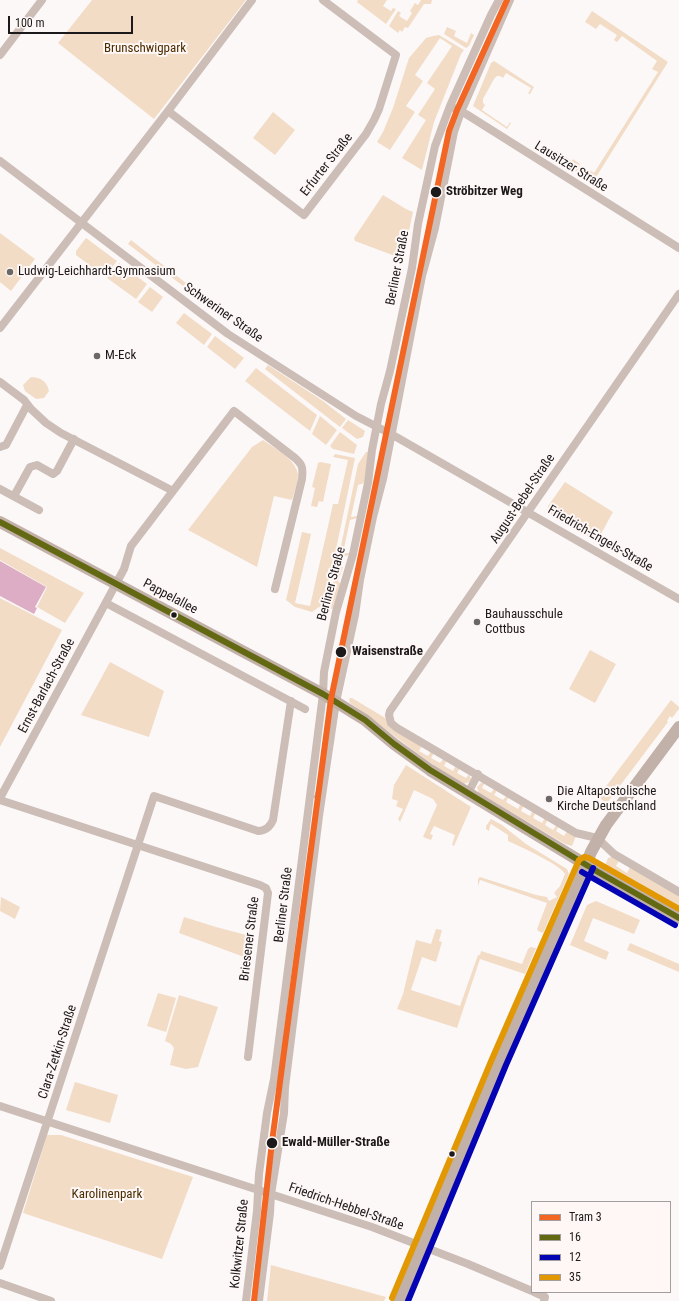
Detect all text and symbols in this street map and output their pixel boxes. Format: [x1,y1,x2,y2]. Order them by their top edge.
scale bar [10,8,135,34]
text: 100 m [15,16,45,30]
park label: Brunschwigpark [104,41,186,57]
street label: Erfurter Straße [298,130,356,200]
street label: Lausitzer Straße [531,138,611,196]
place label: Ströbitzer Weg [446,184,523,200]
marker: Ströbitzer Weg [429,185,443,199]
street label: Berliner Straße [383,229,413,307]
place label: Ludwig-Leichhardt-Gymnasium [18,264,176,280]
marker: Ludwig-Leichhardt-Gymnasium [5,267,15,277]
street label: Schweriner Straße [180,280,266,346]
place label: M-Eck [105,348,136,364]
marker: M-Eck [92,351,102,361]
street label: August-Bebel-Straße [487,451,559,547]
street label: Friedrich-Engels-Straße [545,503,655,575]
street label: Berliner Straße [315,545,349,623]
street label: Pappelallee [140,576,200,618]
place label: Bauhausschule Cottbus [485,607,563,638]
unlabelled marker [169,610,179,620]
marker: Bauhausschule Cottbus [472,617,482,627]
street label: Ernst-Barlach-Straße [15,636,79,736]
place label: Waisenstraße [352,644,423,660]
marker: Waisenstraße [334,645,348,659]
place label: Die Altapostolische Kirche Deutschland [557,784,656,815]
marker: Die Altapostolische Kirche Deutschland [544,794,554,804]
street label: Berliner Straße [272,866,296,944]
street label: Briesener Straße [237,896,263,982]
street label: Clara-Zetkin-Straße [35,1003,81,1101]
place label: Ewald-Müller-Straße [282,1135,390,1151]
marker: Ewald-Müller-Straße [265,1136,279,1150]
unlabelled marker [447,1149,457,1159]
street label: Friedrich-Hebbel-Straße [286,1180,406,1234]
park label: Karolinenpark [72,1187,142,1203]
street label: Kolkwitzer Straße [228,1199,252,1289]
legend [531,1201,671,1293]
text: Tram 3 [569,1210,602,1224]
text: 16 [569,1230,581,1244]
text: 12 [569,1250,581,1264]
text: 35 [569,1270,581,1284]

